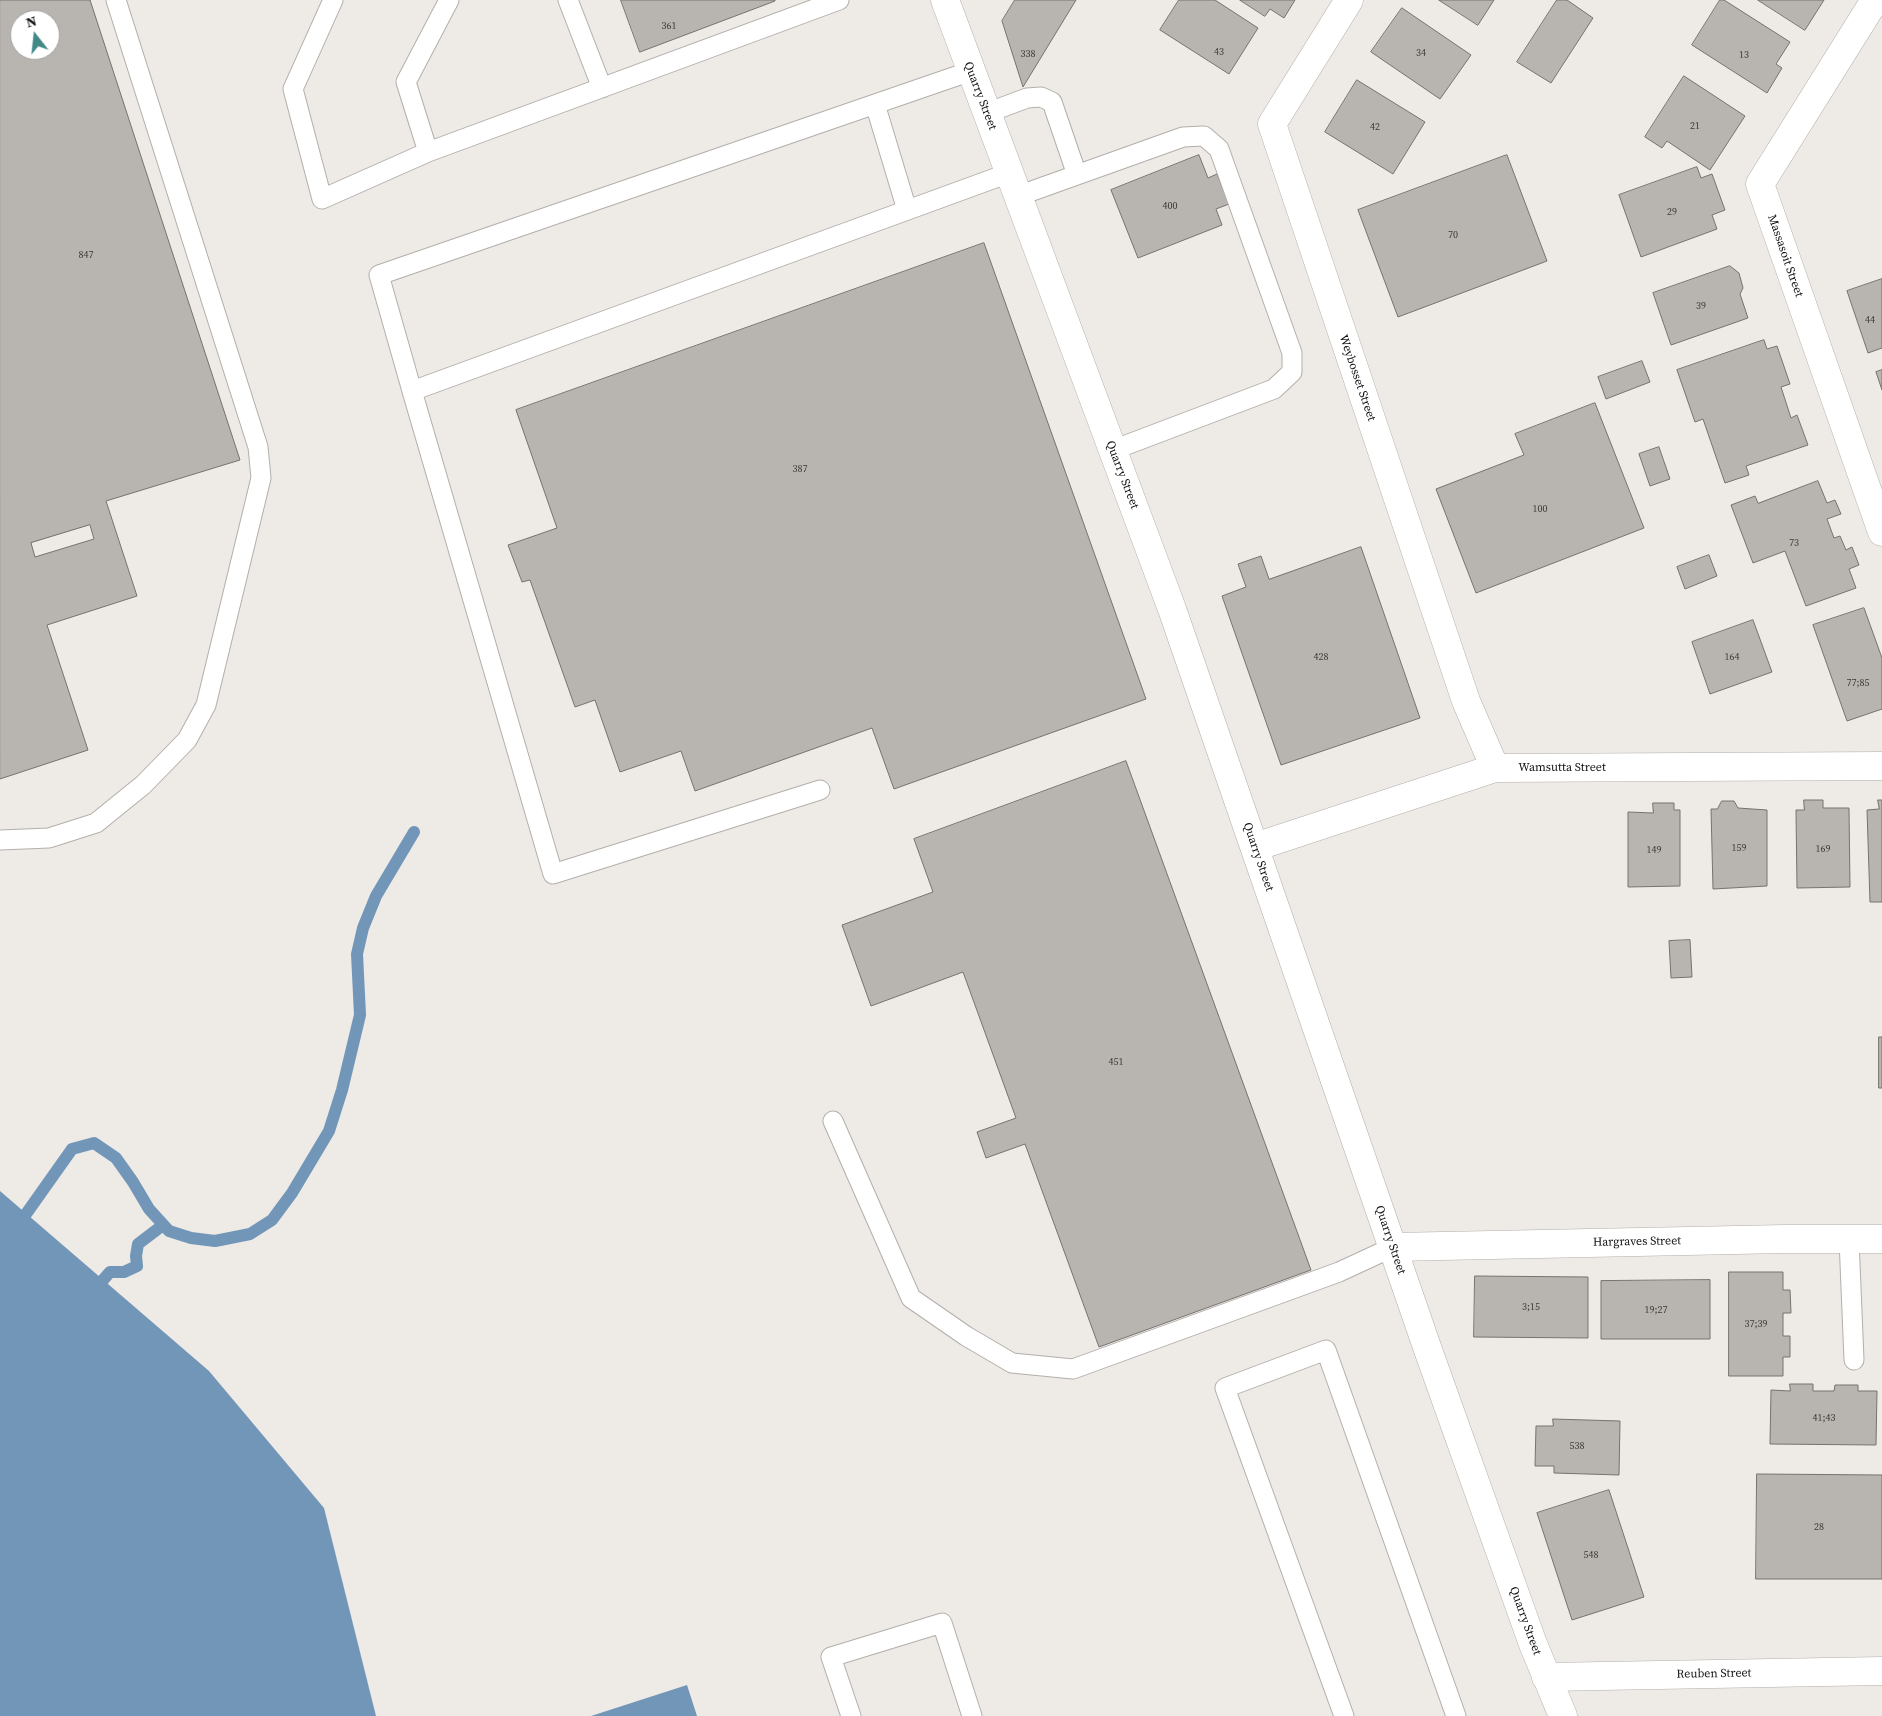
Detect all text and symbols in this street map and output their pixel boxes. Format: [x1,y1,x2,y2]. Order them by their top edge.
north arrow [10,10,60,60]
text: N [23,11,39,33]
house number: 361 [662,20,676,32]
house number: 43 [1214,46,1224,58]
house number: 34 [1416,47,1426,59]
house number: 338 [1021,48,1035,60]
house number: 13 [1739,49,1749,61]
street label: Quarry Street [960,60,1000,132]
house number: 21 [1690,120,1700,132]
house number: 42 [1370,121,1380,133]
house number: 400 [1163,200,1177,212]
house number: 29 [1667,206,1677,218]
street label: Massasoit Street [1764,213,1806,299]
house number: 70 [1448,229,1458,241]
house number: 847 [79,249,93,261]
house number: 39 [1696,300,1706,312]
house number: 44 [1865,314,1875,326]
street label: Weybosset Street [1335,333,1379,423]
street label: Quarry Street [1102,439,1142,511]
house number: 387 [793,463,807,475]
house number: 100 [1533,503,1547,515]
house number: 73 [1789,537,1799,549]
house number: 428 [1314,651,1328,663]
house number: 164 [1725,651,1739,663]
house number: 77;85 [1847,677,1869,689]
street label: Wamsutta Street [1518,761,1606,775]
street label: Quarry Street [1240,821,1276,893]
house number: 159 [1732,842,1746,854]
house number: 169 [1816,843,1830,855]
house number: 149 [1647,844,1661,856]
house number: 451 [1109,1056,1123,1068]
street label: Quarry Street [1372,1204,1408,1276]
street label: Hargraves Street [1593,1234,1681,1250]
house number: 3;15 [1522,1301,1540,1313]
house number: 19;27 [1645,1304,1667,1316]
house number: 37;39 [1745,1318,1767,1330]
house number: 41;43 [1813,1412,1835,1424]
house number: 538 [1570,1440,1584,1452]
house number: 28 [1814,1521,1824,1533]
house number: 548 [1584,1549,1598,1561]
street label: Quarry Street [1506,1585,1544,1657]
street label: Reuben Street [1676,1666,1752,1682]

